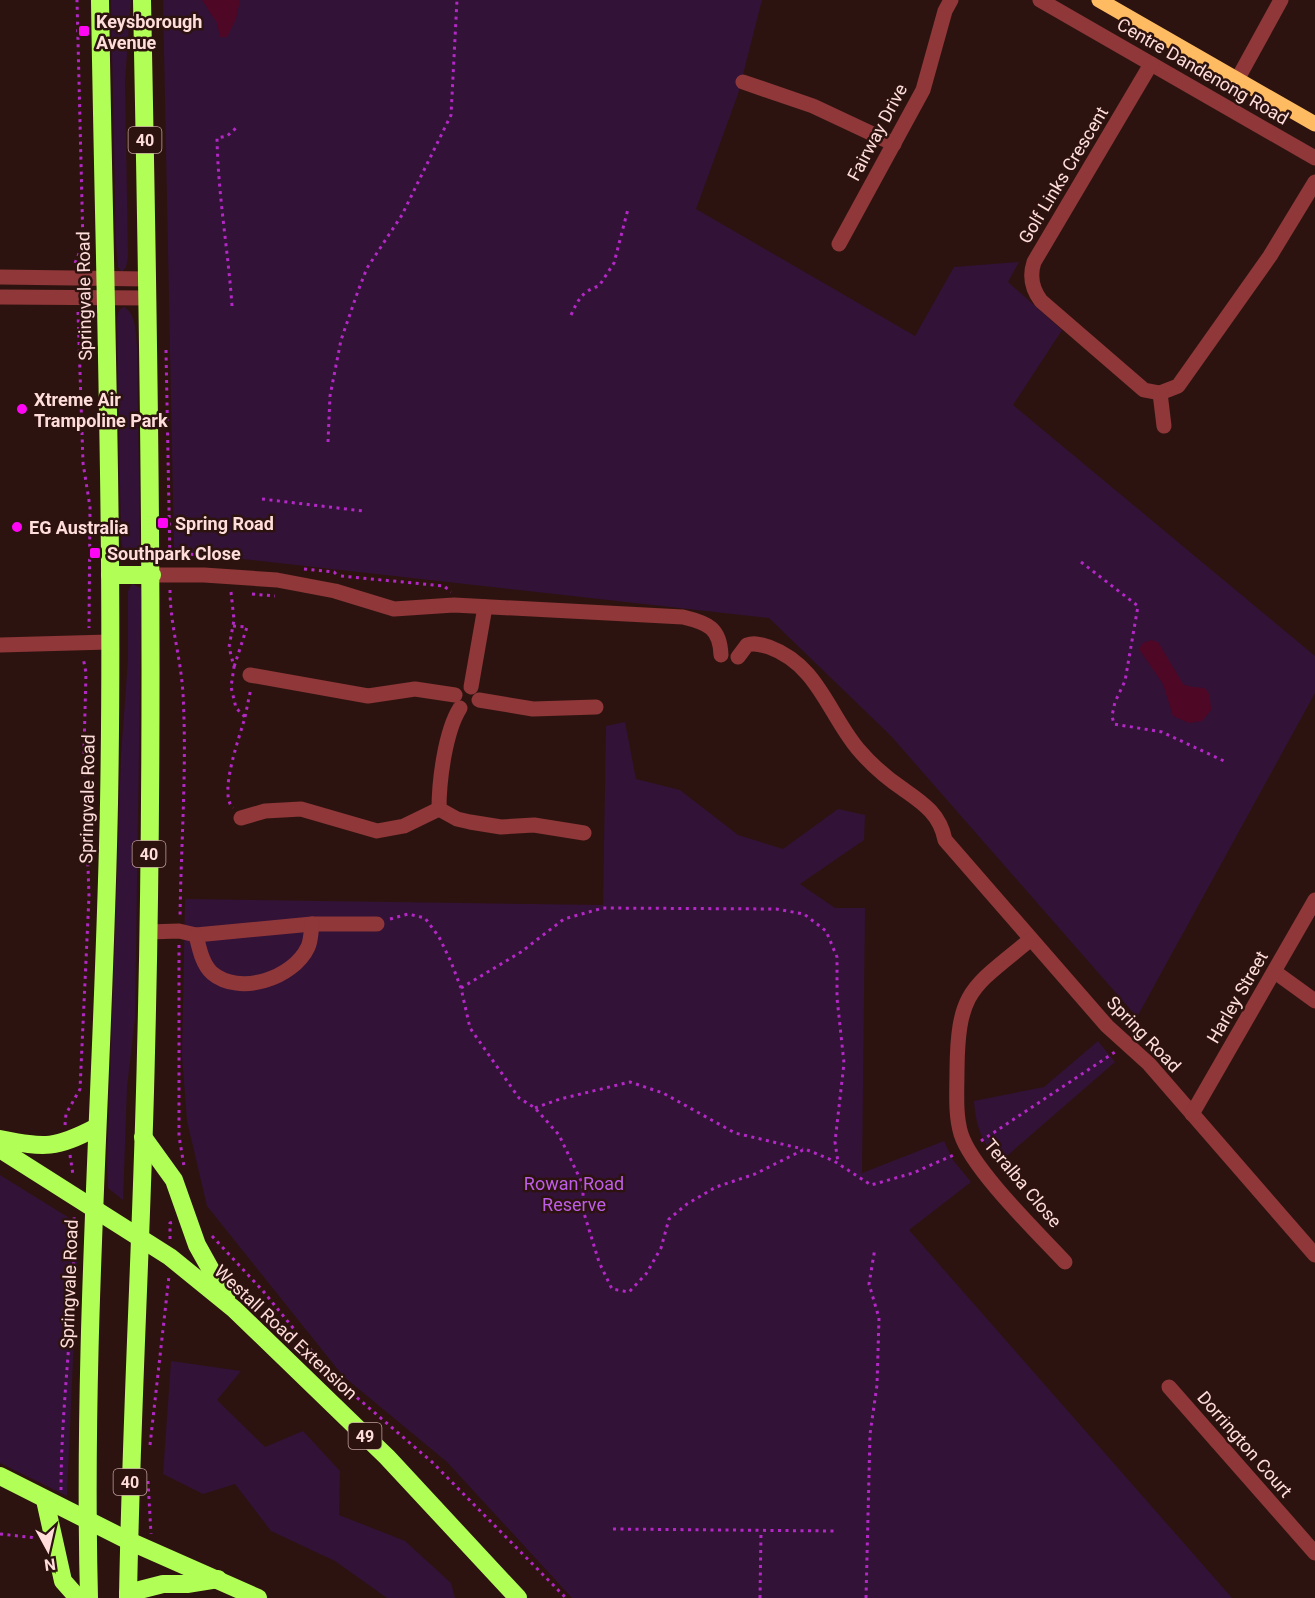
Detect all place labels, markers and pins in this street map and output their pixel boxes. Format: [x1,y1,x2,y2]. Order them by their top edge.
place label: Keysborough Avenue [96,11,202,53]
marker: Keysborough Avenue [77,24,91,38]
place label: Xtreme Air Trampoline Park [34,389,168,431]
marker: Xtreme Air Trampoline Park [15,402,29,416]
place label: Spring Road [175,513,274,534]
marker: Spring Road [156,516,170,530]
place label: EG Australia [29,517,129,538]
marker: EG Australia [10,520,24,534]
place label: Southpark Close [107,543,241,564]
marker: Southpark Close [88,546,102,560]

